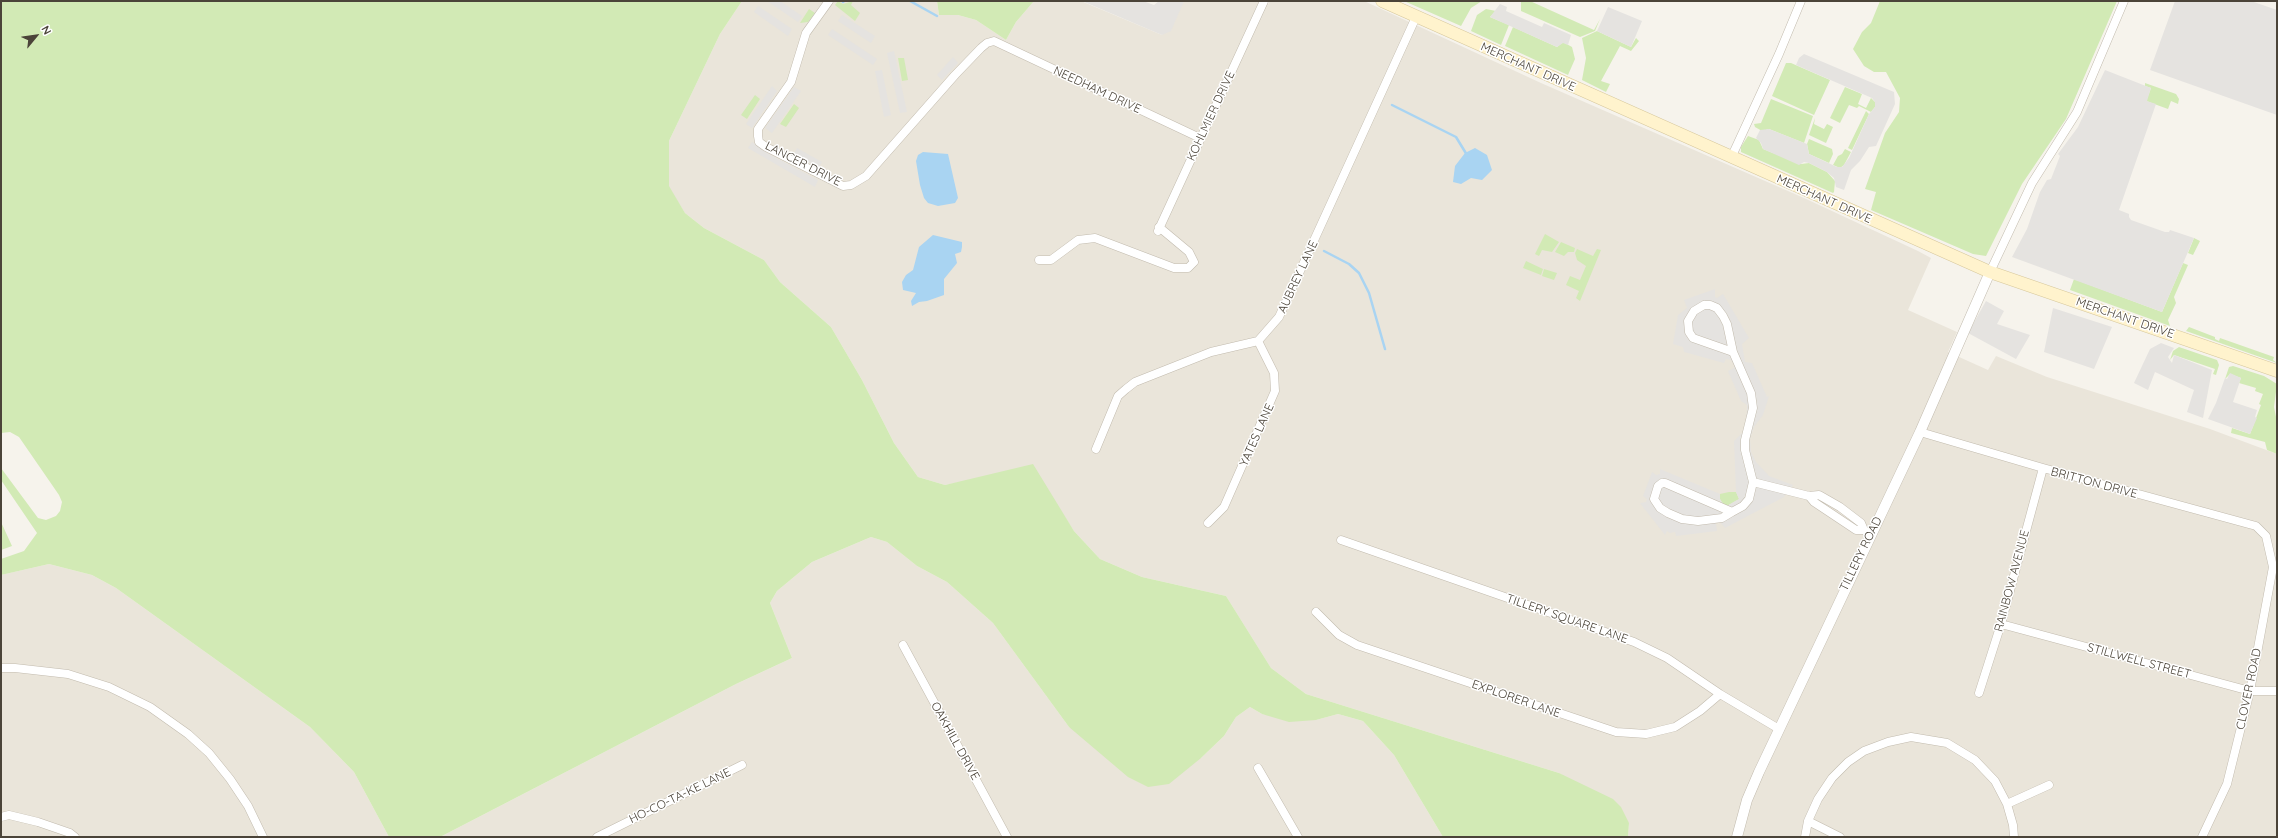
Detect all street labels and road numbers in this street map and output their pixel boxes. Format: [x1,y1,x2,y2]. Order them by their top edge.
street label: MERCHANT DRIVE [1478,40,1578,94]
street label: NEEDHAM DRIVE [1051,63,1143,117]
street label: KOHLMIER DRIVE [1184,69,1238,163]
street label: LANCER DRIVE [763,139,843,189]
street label: MERCHANT DRIVE [1774,172,1874,226]
street label: AUBREY LANE [1275,238,1321,316]
street label: MERCHANT DRIVE [2074,294,2176,342]
street label: YATES LANE [1237,401,1277,469]
street label: BRITTON DRIVE [2049,465,2139,501]
street label: TILLERY ROAD [1837,514,1885,594]
street label: RAINBOW AVENUE [1991,528,2033,634]
street label: TILLERY SQUARE LANE [1504,591,1630,647]
street label: STILLWELL STREET [2086,640,2192,682]
street label: CLOVER ROAD [2233,647,2265,731]
street label: EXPLORER LANE [1470,677,1562,721]
street label: OAKHILL DRIVE [928,699,982,783]
street label: HO-CO-TA-KE LANE [627,765,733,827]

